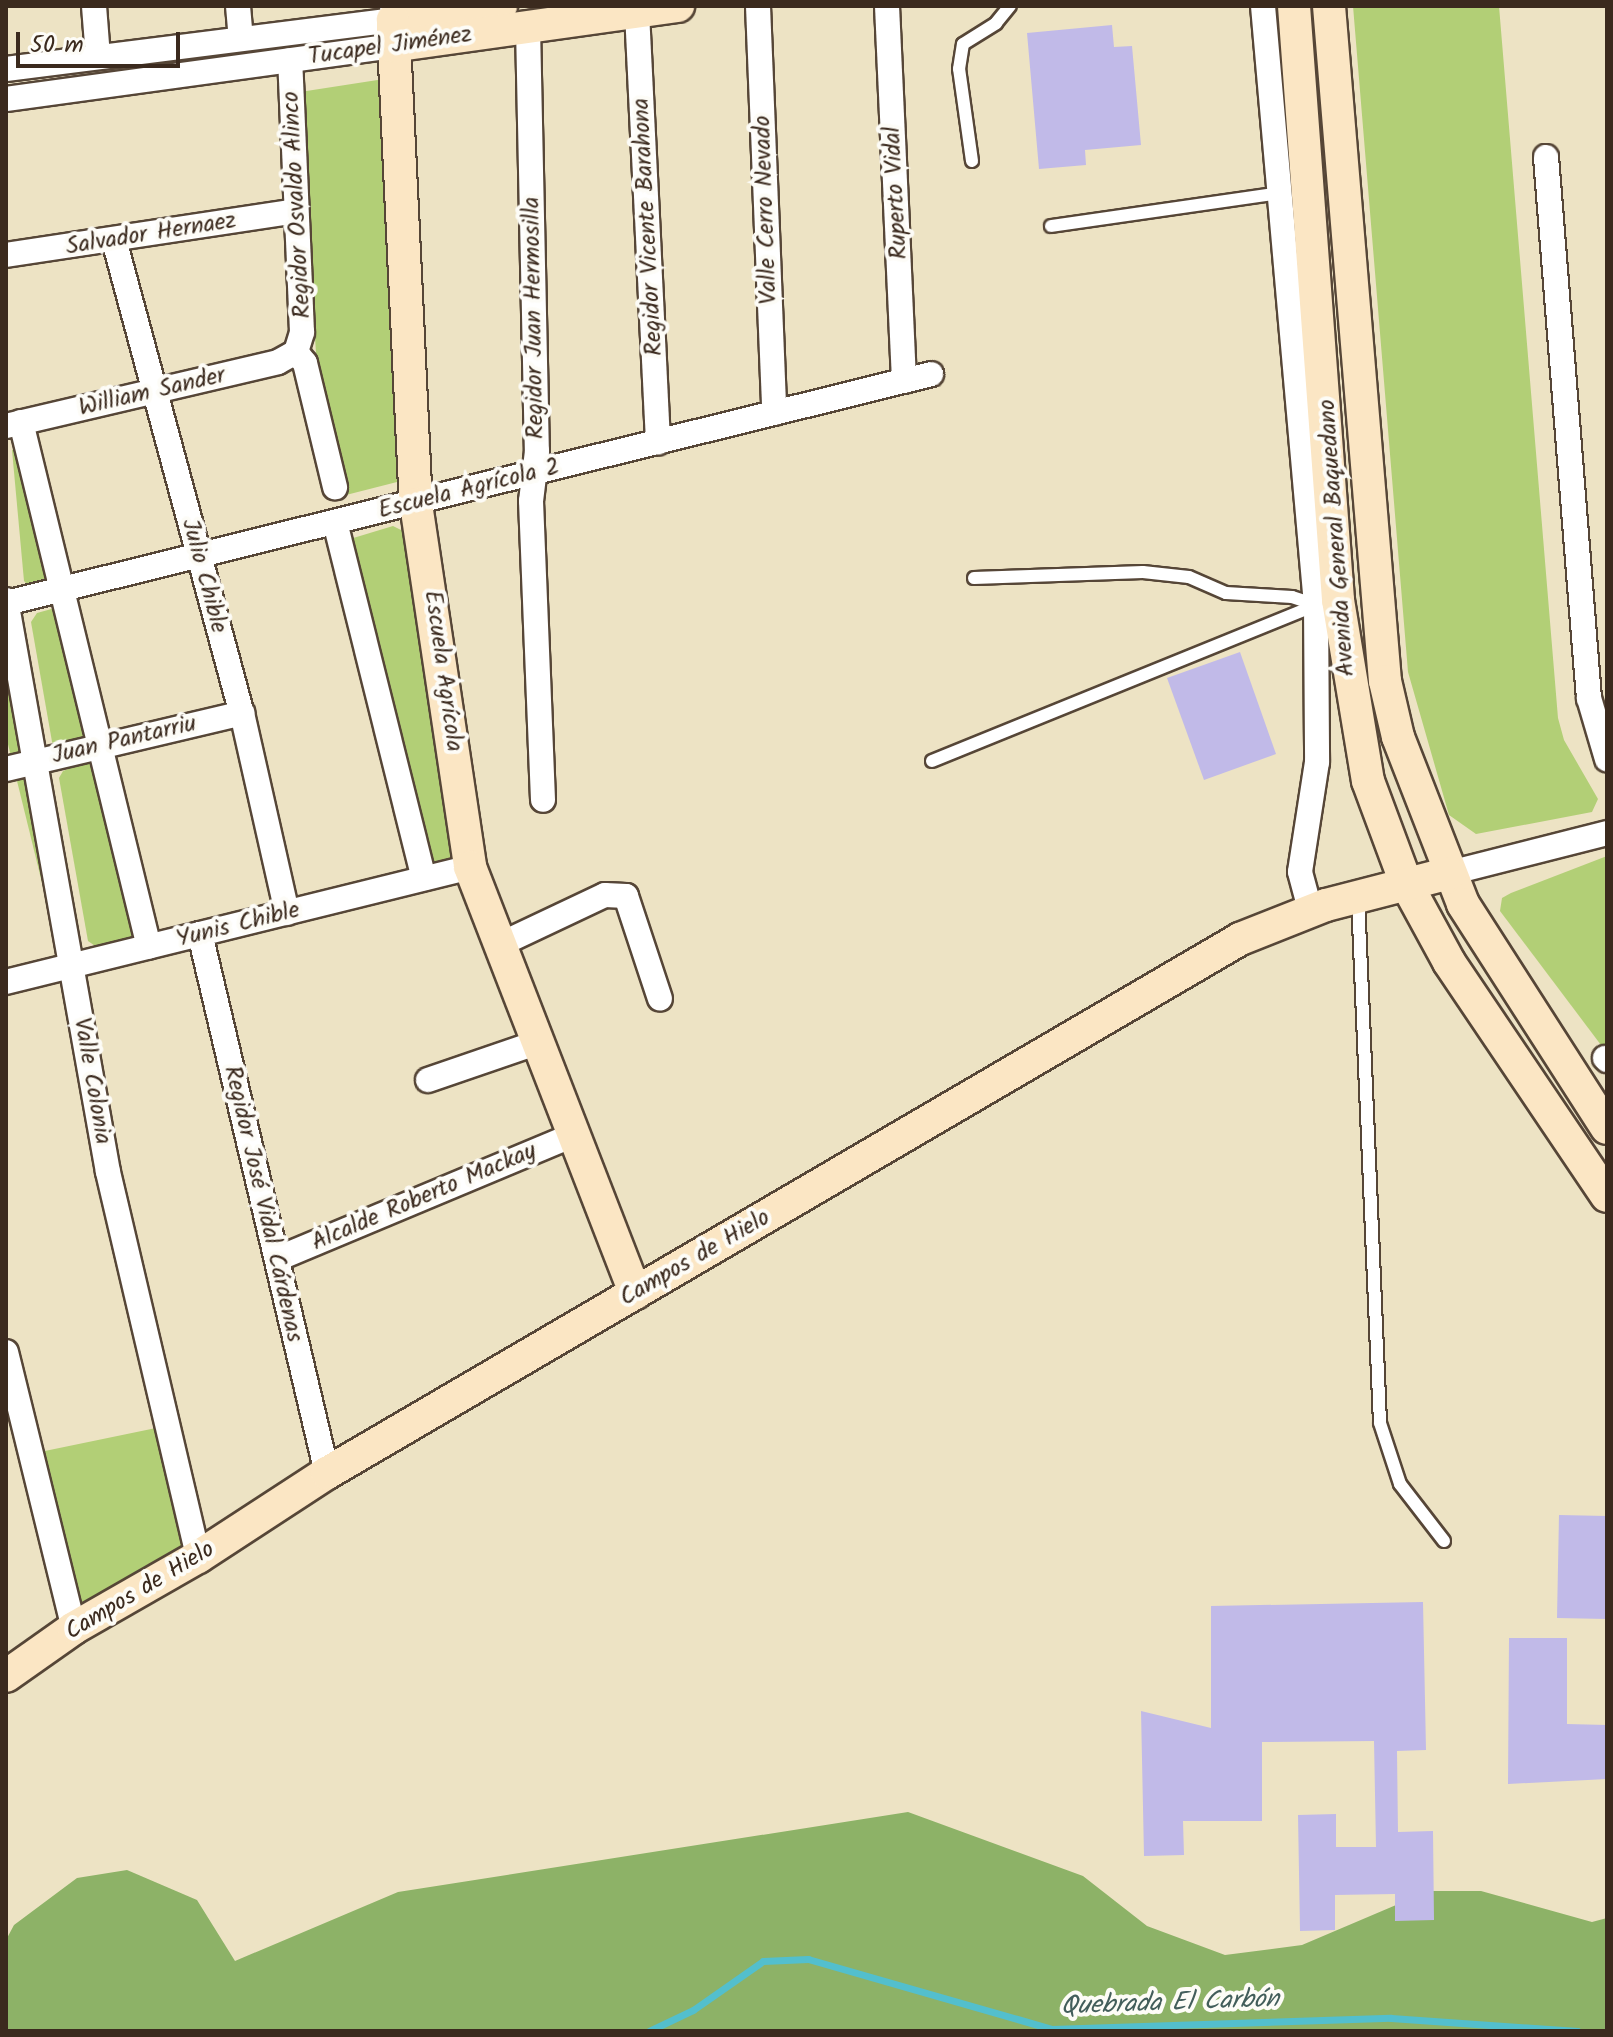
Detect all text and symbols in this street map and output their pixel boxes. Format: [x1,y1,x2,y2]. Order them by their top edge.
scale bar [20,16,184,66]
street label: Tucapel Jiménez [306,20,474,72]
text: 50 m [30,26,84,65]
street label: Regidor Osvaldo Alinco [277,91,317,319]
street label: Regidor Vicente Barahona [627,97,669,357]
street label: Valle Cerro Nevado [748,115,784,305]
street label: Ruperto Vidal [878,126,914,260]
street label: Regidor Juan Hermosilla [517,196,551,440]
street label: Salvador Hernaez [64,206,238,262]
street label: William Sander [76,361,228,423]
street label: Avenida General Baquedano [1313,398,1361,678]
street label: Escuela Agrícola 2 [375,453,563,525]
street label: Julio Chible [175,516,233,636]
street label: Escuela Agrícola [417,589,469,753]
street label: Juan Pantarriu [49,709,199,771]
street label: Yunis Chible [173,896,303,954]
street label: Valle Colonia [67,1015,117,1147]
street label: Regidor José Vidal Cárdenas [217,1063,309,1345]
street label: Alcalde Roberto Mackay [307,1137,541,1257]
street label: Campos de Hielo [615,1203,775,1313]
street label: Campos de Hielo [60,1535,220,1647]
water label: Quebrada El Carbón [1060,1985,1280,2023]

